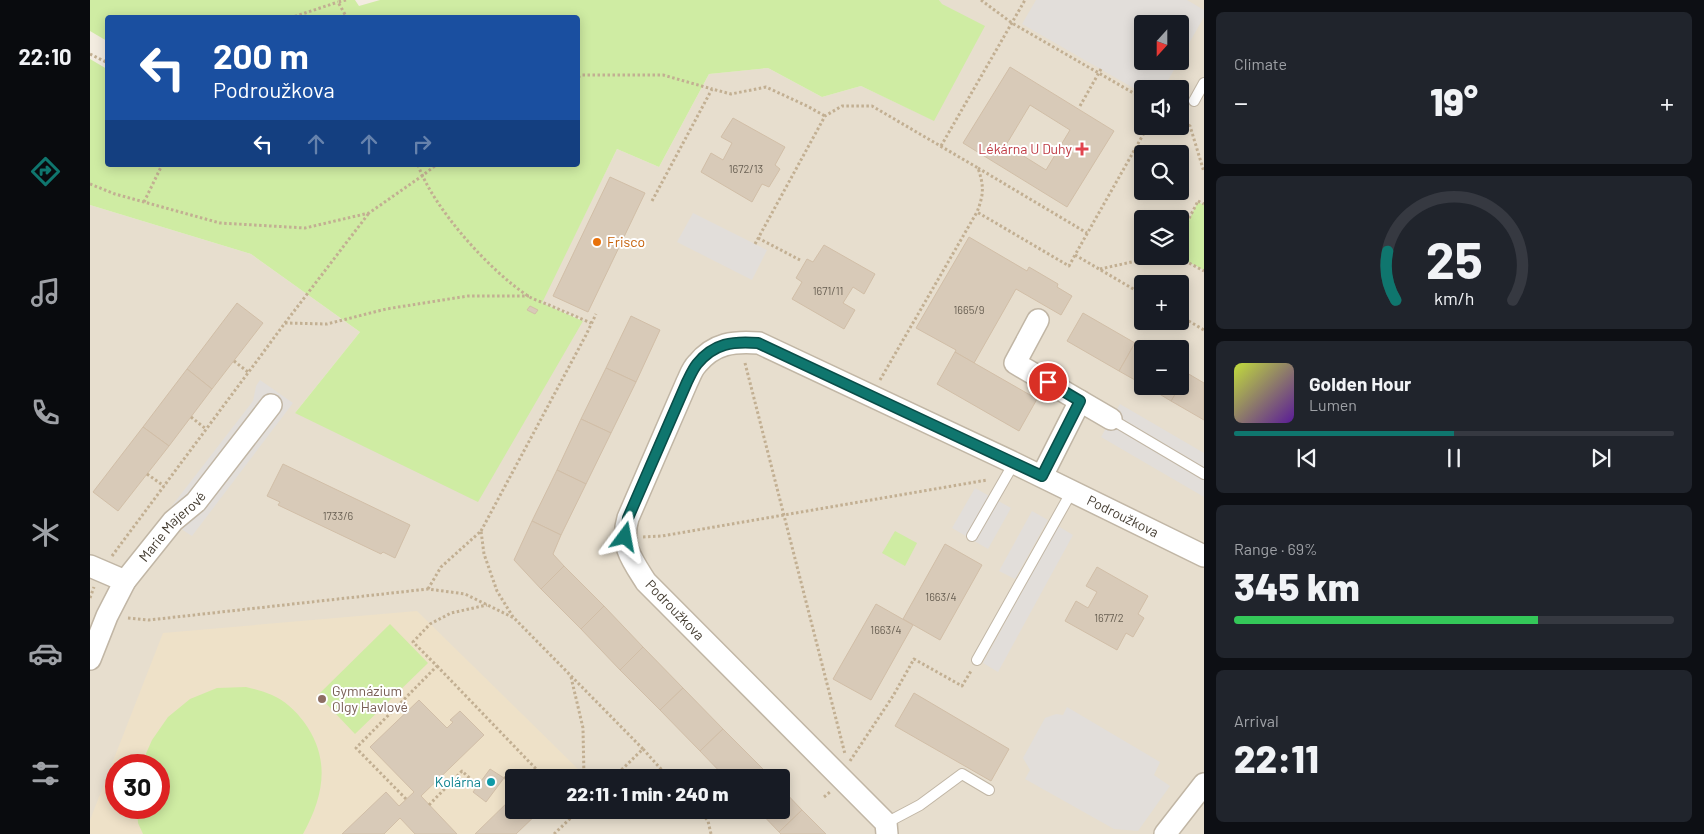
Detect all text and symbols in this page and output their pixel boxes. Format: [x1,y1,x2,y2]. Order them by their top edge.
north arrow [1134,15,1189,70]
map controls [1134,15,1189,395]
text: 200 m [213,34,309,76]
icon: left [130,35,195,100]
text: 22:10 [19,43,71,69]
text: Climate [1234,54,1287,73]
text: Podroužkova [213,76,335,102]
text: 19° [1430,78,1478,124]
button: sound [1134,80,1189,135]
text: − [1234,85,1248,119]
text: + [1660,85,1674,119]
icon: left [249,130,277,158]
icon: ahead [302,130,330,158]
icon: ahead [355,130,383,158]
icon: right [408,130,436,158]
place label: Lékárna U Duhy [978,140,1073,157]
marker: Lékárna U Duhy [1076,143,1088,155]
button: search [1134,145,1189,200]
icon: directions [28,154,63,189]
house number: 1672/13 [729,162,763,175]
button: layers [1134,210,1189,265]
text: 25 [1425,227,1483,289]
place label: Frisco [607,233,645,250]
marker: Frisco [591,236,603,248]
icon: music [28,275,63,310]
button: + [1134,275,1189,330]
house number: 1671/11 [813,284,843,297]
text: km/h [1434,287,1474,309]
house number: 1665/9 [954,303,985,316]
button: − [1134,340,1189,395]
pin [1027,361,1069,403]
icon: arrive [1034,368,1062,396]
text: Golden Hour [1309,372,1411,395]
icon: phone [28,395,63,430]
text: Lumen [1309,395,1357,414]
icon: previous [1293,444,1321,472]
icon: pause [1440,444,1468,472]
icon: next [1587,444,1615,472]
street label: Marie Majerové [135,488,209,565]
street label: Podroužkova [1084,491,1162,540]
house number: 1733/6 [323,509,354,522]
position arrow [598,510,650,562]
icon: climate [28,515,63,550]
text: Range · 69% [1234,539,1318,558]
text: 345 km [1234,563,1360,609]
street label: Podroužkova [642,576,708,643]
house number: 1663/4 [925,590,957,603]
house number: 1677/2 [1094,611,1124,624]
house number: 1663/4 [870,623,902,636]
icon: car [28,636,63,671]
place label: Gymnázium Olgy Havlové [332,682,408,715]
marker: Gymnázium Olgy Havlové [316,693,328,705]
text: Arrival [1234,711,1279,730]
text: 22:11 [1234,735,1319,781]
speed limit sign: 30 [105,754,170,819]
icon: filters [28,756,63,791]
place label: Kolárna [435,773,481,790]
marker: Kolárna [485,776,497,788]
text: 22:11 · 1 min · 240 m [567,782,728,805]

